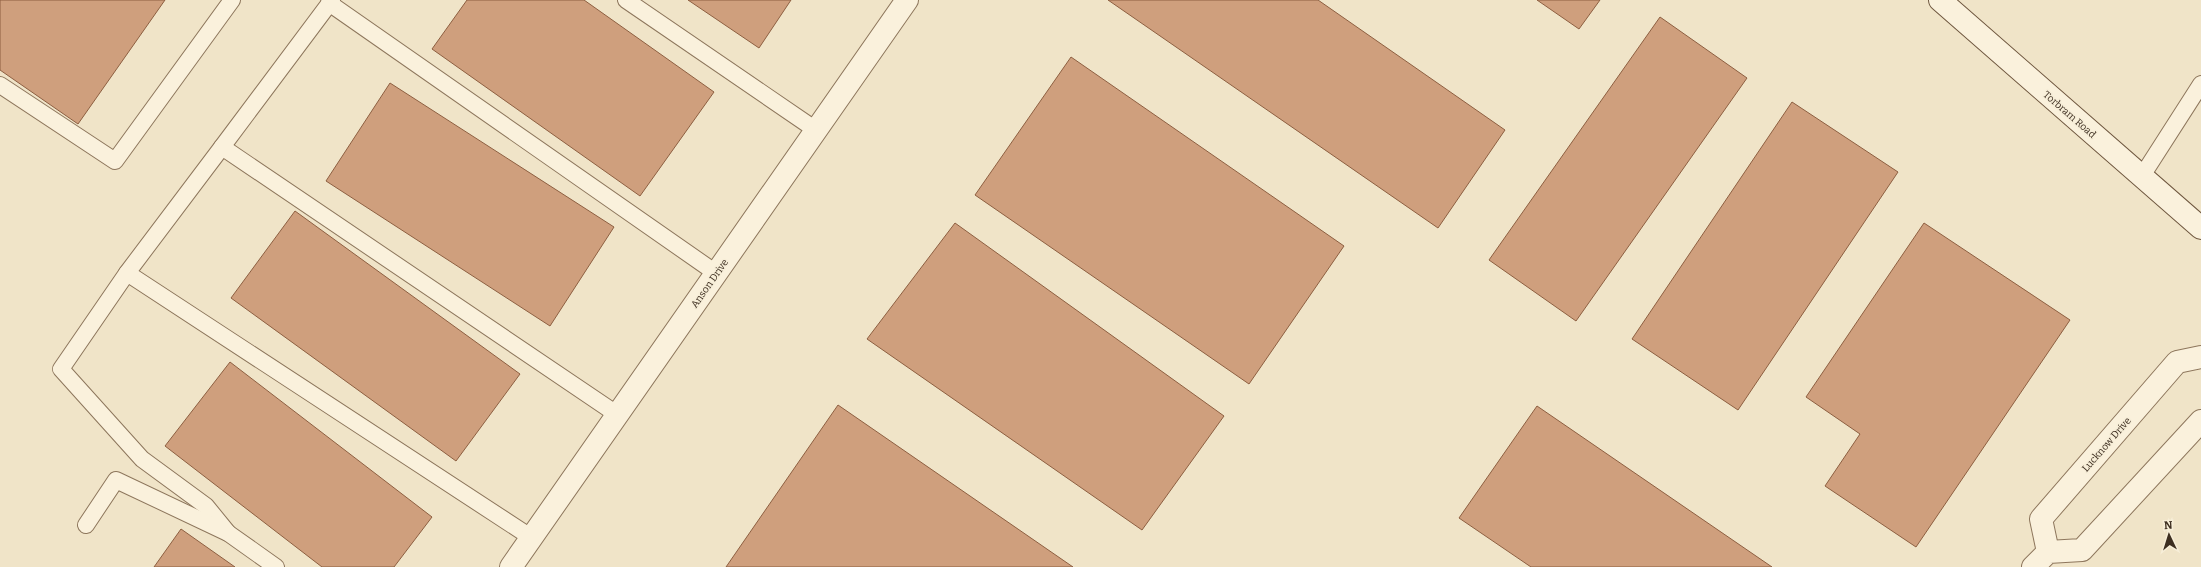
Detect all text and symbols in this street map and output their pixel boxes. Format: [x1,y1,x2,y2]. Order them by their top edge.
street label: Torbram Road [2041,89,2098,141]
street label: Anson Drive [689,257,731,310]
street label: Lucknow Drive [2080,415,2134,474]
north arrow [2149,515,2189,555]
text: N [2164,519,2174,532]

